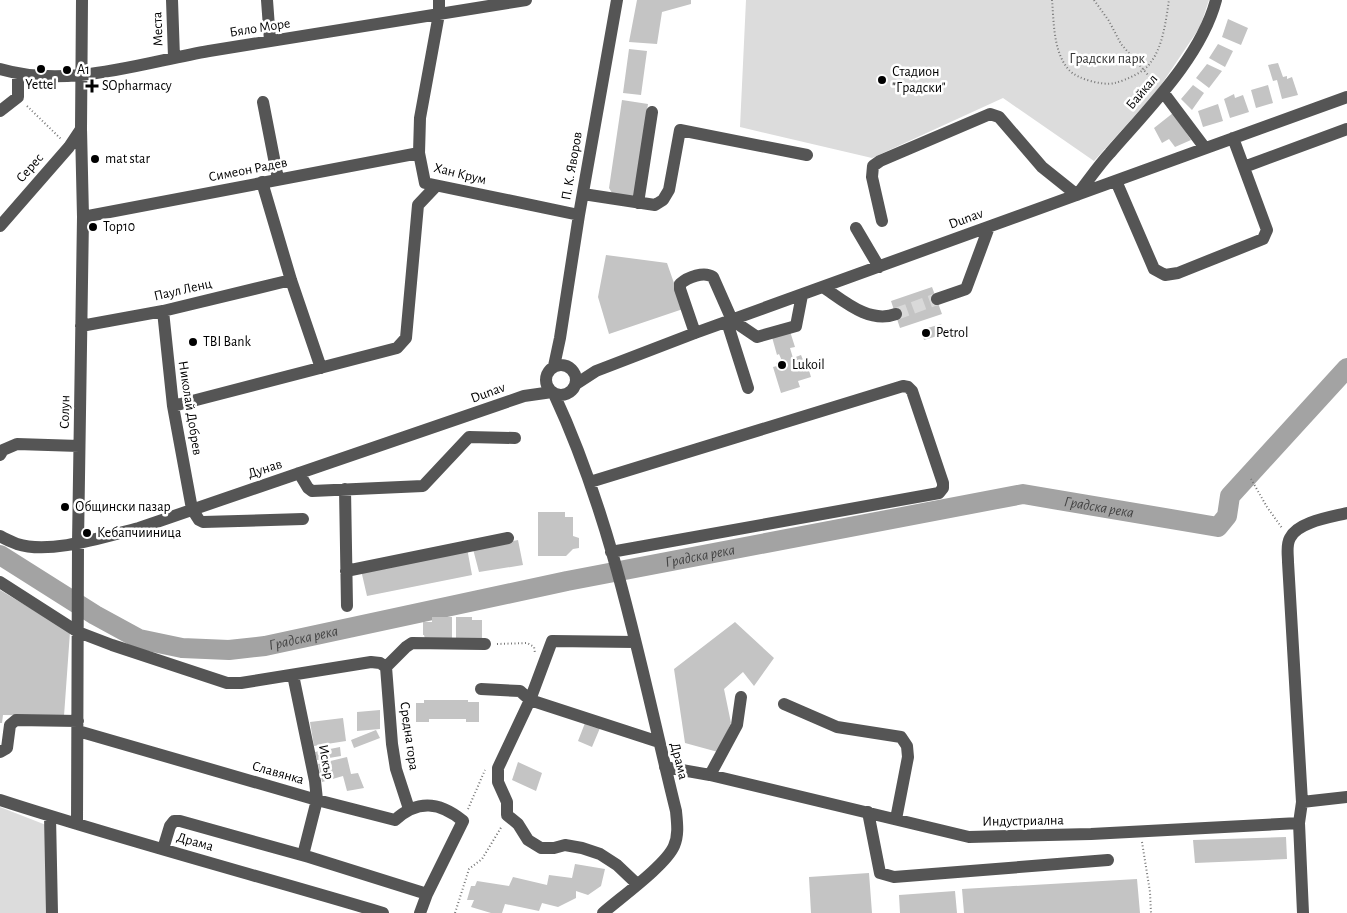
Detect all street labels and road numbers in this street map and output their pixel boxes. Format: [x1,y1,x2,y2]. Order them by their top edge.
street label: Места [150,11,166,47]
street label: Бяло Море [229,16,291,40]
street label: Байкал [1124,72,1160,112]
street label: П. К. Яворов [559,131,585,201]
street label: Серес [14,151,46,185]
street label: Симеон Радев [207,156,289,184]
street label: Хан Крум [432,161,488,187]
street label: Dunav [947,206,985,232]
street label: Паул Ленц [153,276,214,303]
street label: Николай Добрев [176,360,204,456]
street label: Dunav [469,380,507,406]
street label: Солун [58,395,72,429]
street label: Дунав [246,457,284,481]
street label: Средна гора [397,701,421,772]
street label: Драма [668,741,690,781]
street label: Искър [316,743,336,781]
street label: Славянка [250,759,306,787]
street label: Индустриална [982,813,1065,829]
street label: Драма [175,830,216,854]

